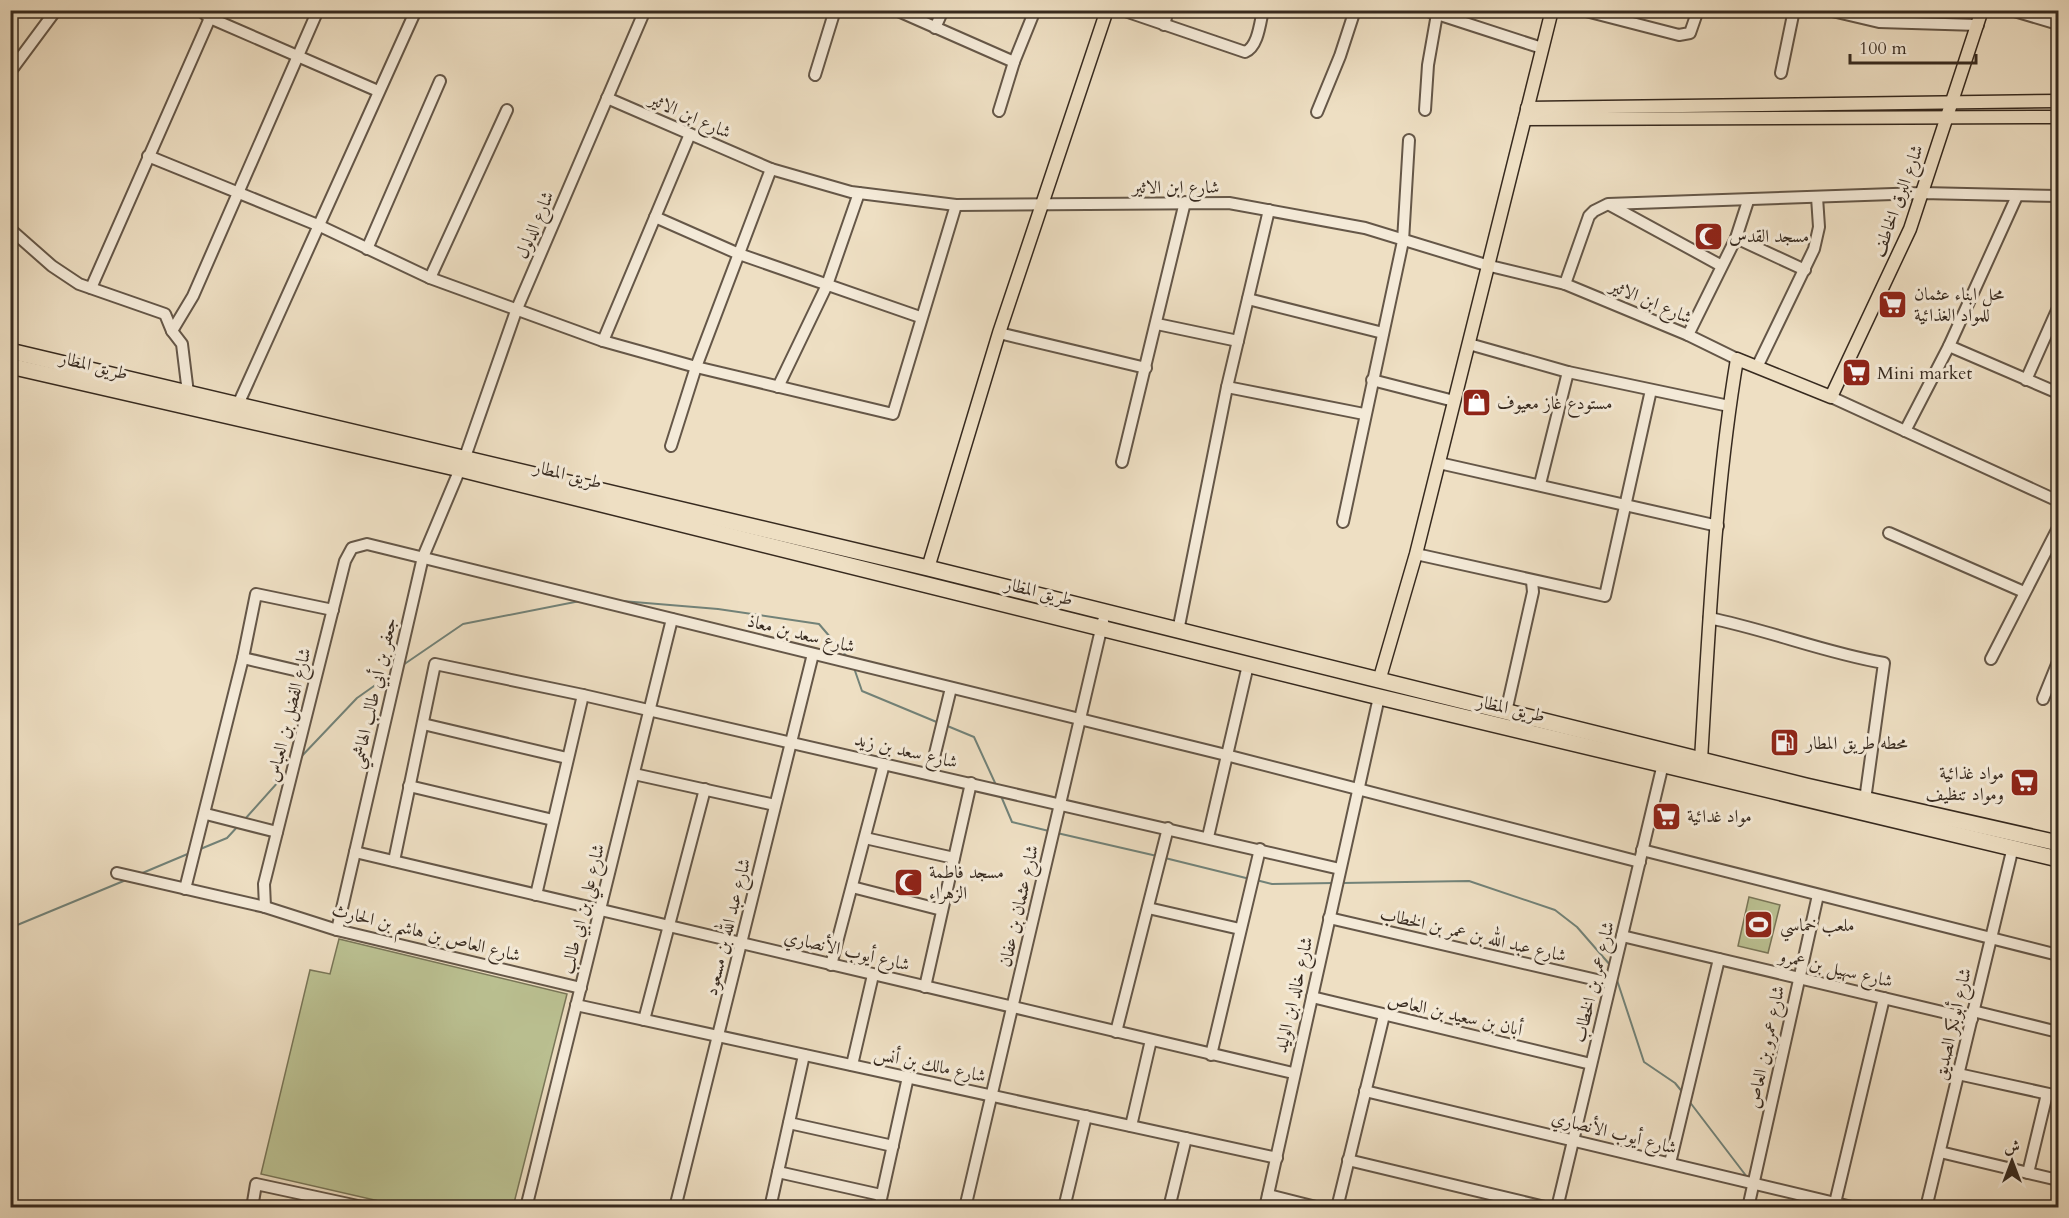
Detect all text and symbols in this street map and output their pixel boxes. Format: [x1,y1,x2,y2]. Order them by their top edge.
scale bar [1850,27,1976,65]
text: 100 m [1859,36,1907,61]
street label: شارع ابن الاثير [643,86,735,147]
street label: شارع البرق الخاطف [1866,141,1932,261]
street label: شارع ابن الاثير [1130,175,1220,202]
street label: شارع الدلول [510,187,562,264]
mosque icon: مسجد القدس [1692,220,1724,252]
place label: مسجد القدس [1729,224,1809,249]
street label: شارع ابن الاثير [1603,273,1696,332]
place label: محل ابناء عثمان للمواد الغذائية [1914,282,2004,328]
supermarket icon: محل ابناء عثمان للمواد الغذائية [1877,288,1909,320]
street label: طريق المطار [55,345,131,387]
supermarket icon: Mini market [1840,357,1872,389]
place label: Mini market [1877,361,1973,386]
shop icon: مستودع غاز معيوف [1460,387,1492,419]
place label: مستودع غاز معيوف [1497,391,1613,418]
street label: طريق المطار [529,454,605,496]
street label: طريق المطار [1000,571,1076,613]
street label: شارع سعد بن معاذ [744,609,858,661]
street label: جعفر بن أبي طالب الهاشمي [343,615,407,772]
street label: شارع الفضل بن العباس [260,645,320,785]
street label: طريق المطار [1472,689,1548,729]
street label: شارع سعد بن زيد [852,727,960,777]
fuel station icon: محطه طريق المطار [1769,727,1801,759]
place label: محطه طريق المطار [1804,731,1908,756]
place label: مواد غذائية ومواد تنظيف [1926,761,2004,807]
supermarket icon: مواد غذائية ومواد تنظيف [2009,767,2041,799]
supermarket icon: مواد غدائية [1650,800,1682,832]
place label: مواد غدائية [1687,804,1752,829]
street label: شارع علي بن ابي طالب [555,841,615,978]
street label: شارع عثمان بن عفان [993,842,1047,970]
street label: شارع عبد الله بن مسعود [697,855,759,999]
place label: مسجد فاطمة الزهراء [929,860,1004,906]
mosque icon: مسجد فاطمة الزهراء [892,866,924,898]
street label: شارع العاص بن هاشم بن الحارث [328,897,523,973]
street label: شارع عبد الله بن عمر بن الخطاب [1377,899,1569,971]
sports icon: ملعب خماسي [1743,909,1775,941]
place label: ملعب خماسي [1780,913,1854,942]
street label: شارع عمر بن الخطاب [1567,919,1623,1046]
street label: شارع أيوب الأنصاري [781,923,913,980]
street label: شارع خالد ابن الوليد [1268,934,1321,1056]
street label: شارع سهيل بن عمرو [1774,943,1895,996]
street label: شارع أبوبكر الصديق [1927,965,1980,1083]
street label: شارع عمرو بن العاص [1741,983,1793,1111]
street label: أبان بن سعيد بن العاص [1385,986,1526,1043]
street label: شارع مالك بن أنس [871,1040,988,1091]
street label: شارع أيوب الأنصاري [1548,1104,1680,1163]
north arrow [1982,1131,2042,1191]
text: ش [2004,1136,2020,1158]

